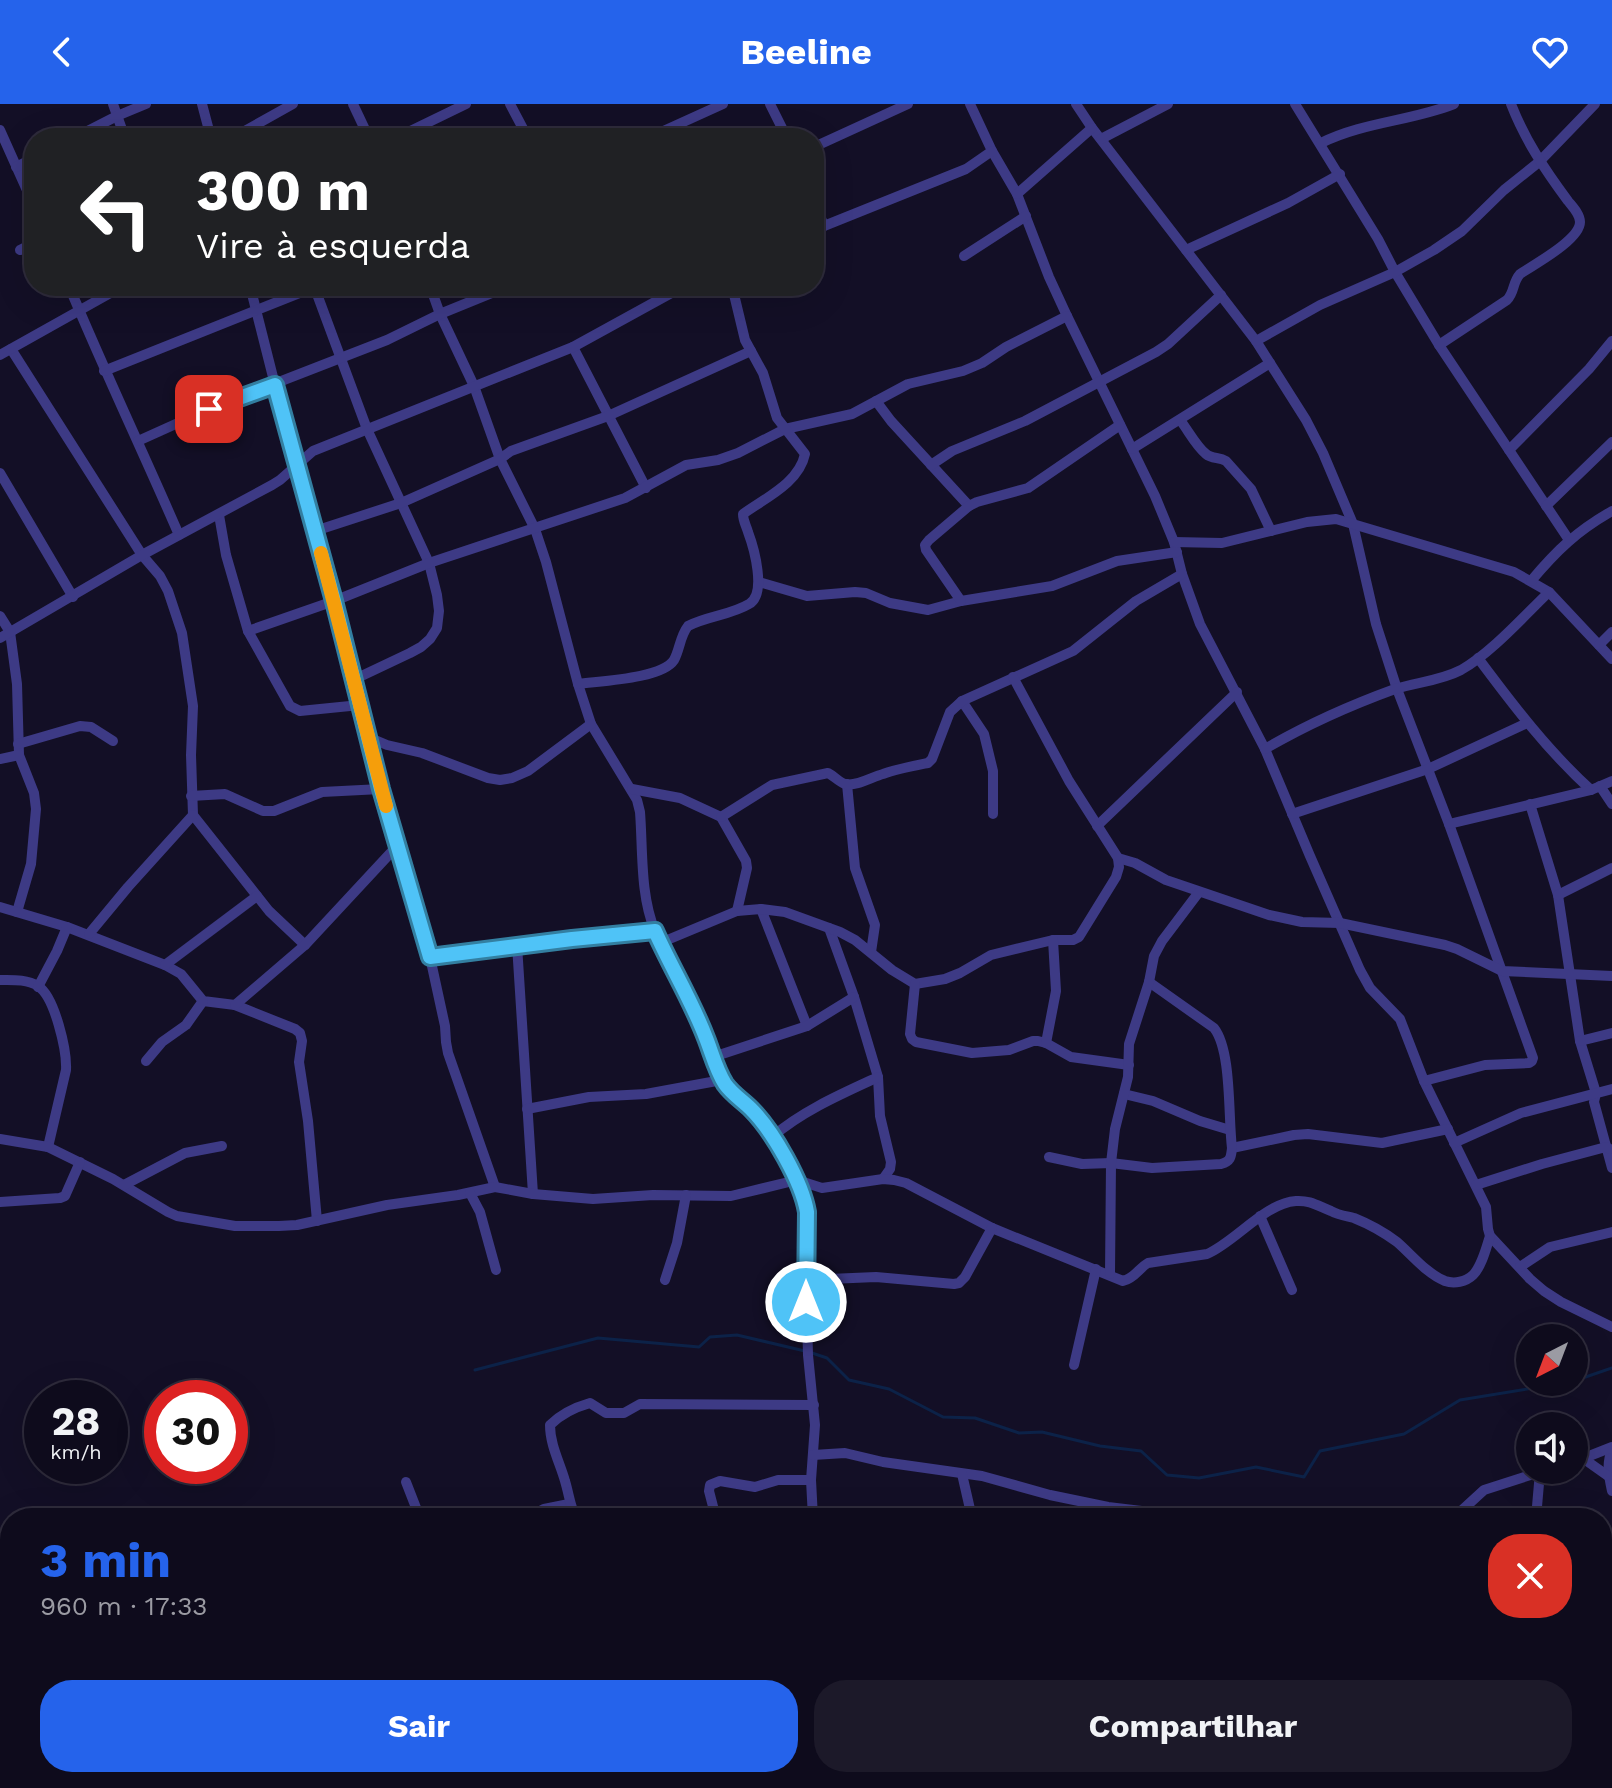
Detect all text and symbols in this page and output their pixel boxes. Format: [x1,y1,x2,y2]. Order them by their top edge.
icon: back [40,30,84,74]
icon: heart [1528,30,1572,74]
text: Beeline [740,31,872,73]
text: 300 m [196,158,370,224]
icon: left [64,160,168,264]
text: Vire à esquerda [196,225,470,267]
pin [175,375,243,443]
icon: arrive [187,387,231,431]
position arrow [764,1260,848,1344]
north arrow [1516,1324,1588,1396]
map controls [1516,1324,1588,1484]
speed limit sign: 30 [144,1380,248,1484]
text: 28 [52,1398,100,1445]
button: sound [1516,1412,1588,1484]
text: km/h [50,1440,102,1464]
text: 3 min [40,1532,171,1589]
button: close [1488,1534,1572,1618]
text: 960 m · 17:33 [40,1591,208,1621]
button: Sair [40,1680,798,1772]
button: Compartilhar [814,1680,1572,1772]

